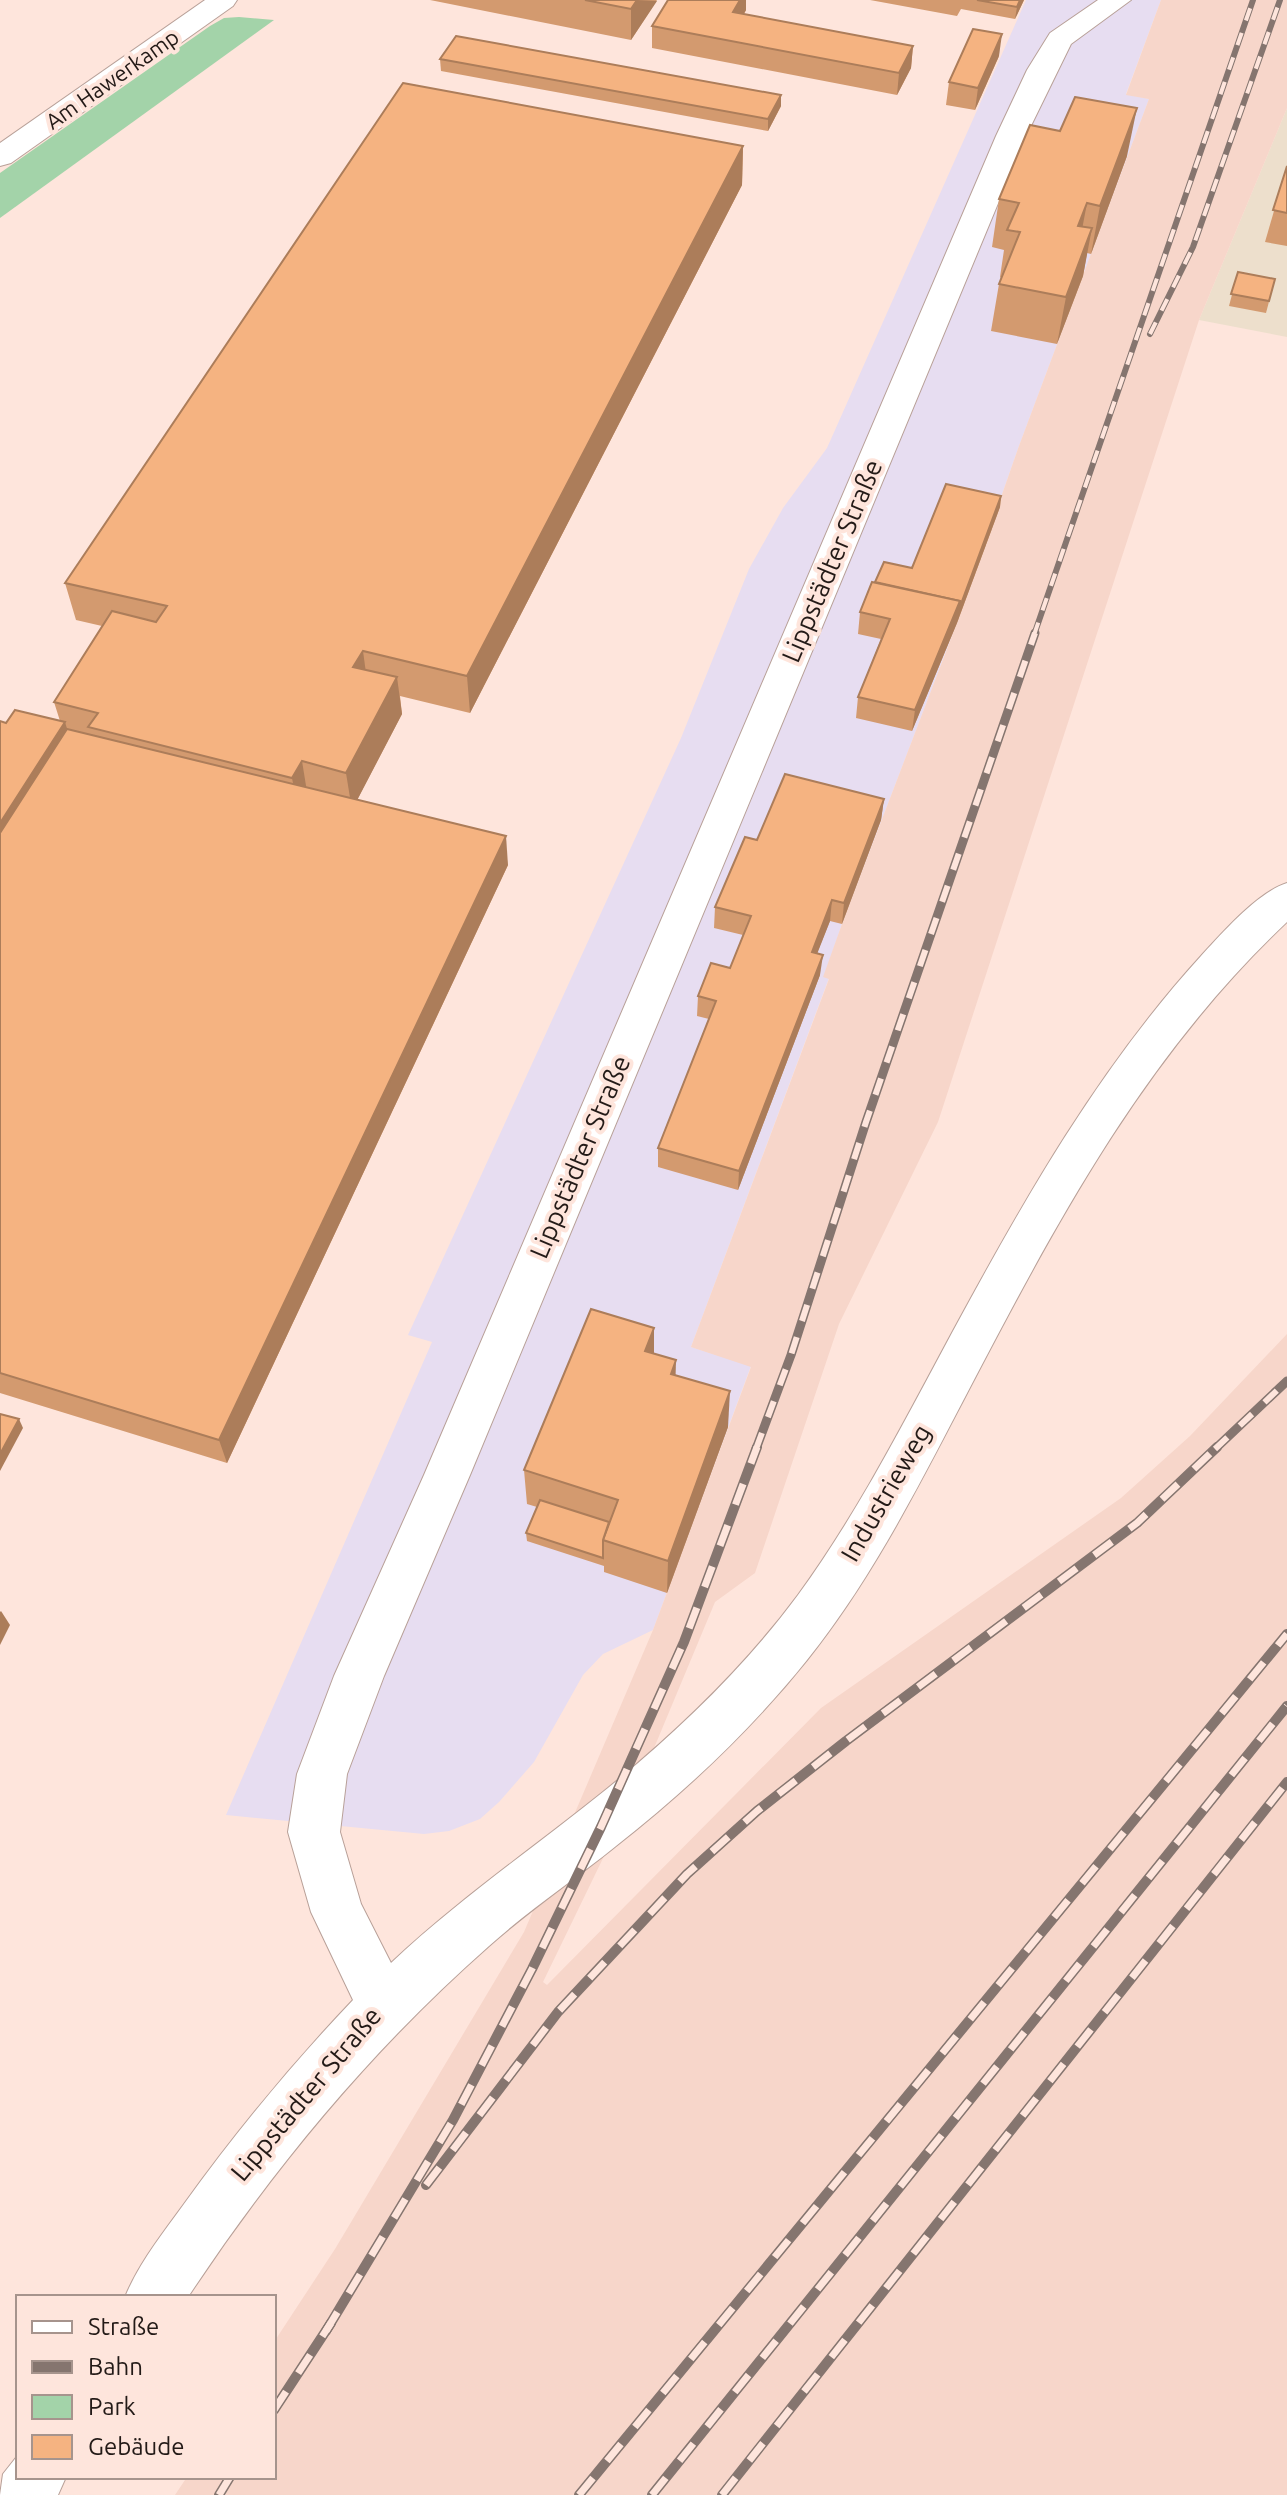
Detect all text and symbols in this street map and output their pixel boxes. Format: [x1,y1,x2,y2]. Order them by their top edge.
street label: Am Hawerkamp [40,23,183,134]
street label: Lippstädter Straße [776,455,887,667]
street label: Lippstädter Straße [524,1051,635,1263]
street label: Industrieweg [835,1419,936,1566]
street label: Lippstädter Straße [225,2001,387,2186]
legend [16,2295,276,2479]
text: Straße [88,2313,159,2340]
text: Bahn [88,2353,143,2380]
text: Park [88,2393,136,2420]
text: Gebäude [88,2433,185,2460]

